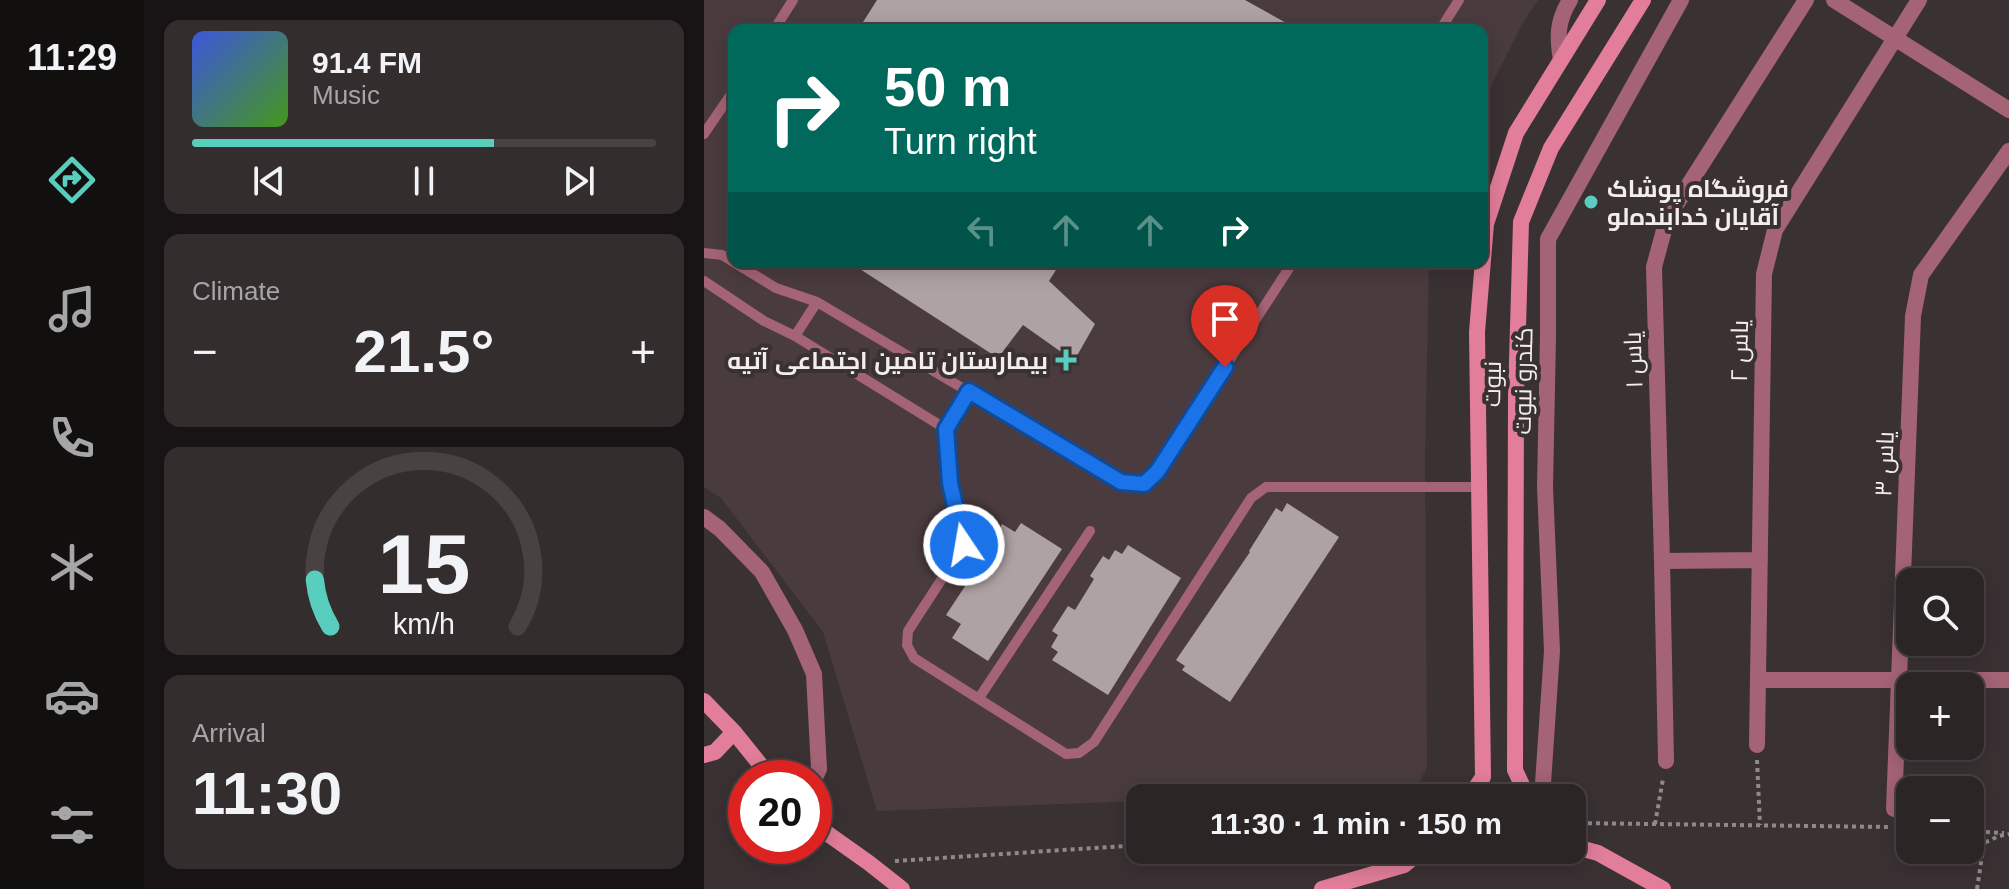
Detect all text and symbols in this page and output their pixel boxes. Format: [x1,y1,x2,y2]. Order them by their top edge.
text: 11:29 [27,37,117,78]
text: 91.4 FM [312,46,422,79]
text: 50 m [884,55,1012,118]
icon: right [752,56,856,160]
text: Music [312,80,380,110]
text: Turn right [884,121,1037,162]
icon: directions [44,152,100,208]
icon: previous [247,159,291,203]
icon: pause [402,159,446,203]
icon: next [557,159,601,203]
place label: فروشگاه پوشاک آقایان خدابنده‌لو [1607,175,1789,231]
marker: فروشگاه پوشاک آقایان خدابنده‌لو [1582,193,1600,211]
icon: left [960,208,1004,252]
icon: ahead [1044,208,1088,252]
icon: ahead [1128,208,1172,252]
icon: right [1212,208,1256,252]
text: Climate [192,276,280,306]
icon: music [44,281,100,337]
pin [1191,285,1259,367]
icon: arrive [1203,297,1247,341]
text: 21.5° [354,318,494,385]
street label: یاس ۲ [1725,319,1754,382]
text: − [192,327,218,376]
text: + [630,327,656,376]
street label: کندرو نبوت [1509,327,1537,435]
street label: یاس ۱ [1618,331,1648,389]
place label: بیمارستان تامین اجتماعی آتیه [727,347,1048,375]
marker: بیمارستان تامین اجتماعی آتیه [1055,349,1077,371]
street label: نبوت [1478,361,1506,407]
icon: phone [44,410,100,466]
street label: یاس ۳ [1869,430,1900,497]
position arrow [922,503,1006,587]
text: 15 [378,518,470,611]
icon: climate [44,539,100,595]
map controls [1896,568,1984,864]
button: search [1896,568,1984,656]
text: km/h [393,609,455,641]
icon: car [44,668,100,724]
button: + [1896,672,1984,760]
text: Arrival [192,718,266,748]
text: 11:30 [192,760,342,827]
speed limit sign: 20 [728,760,832,864]
button: − [1896,776,1984,864]
icon: filters [44,797,100,853]
text: 11:30 · 1 min · 150 m [1210,807,1502,840]

